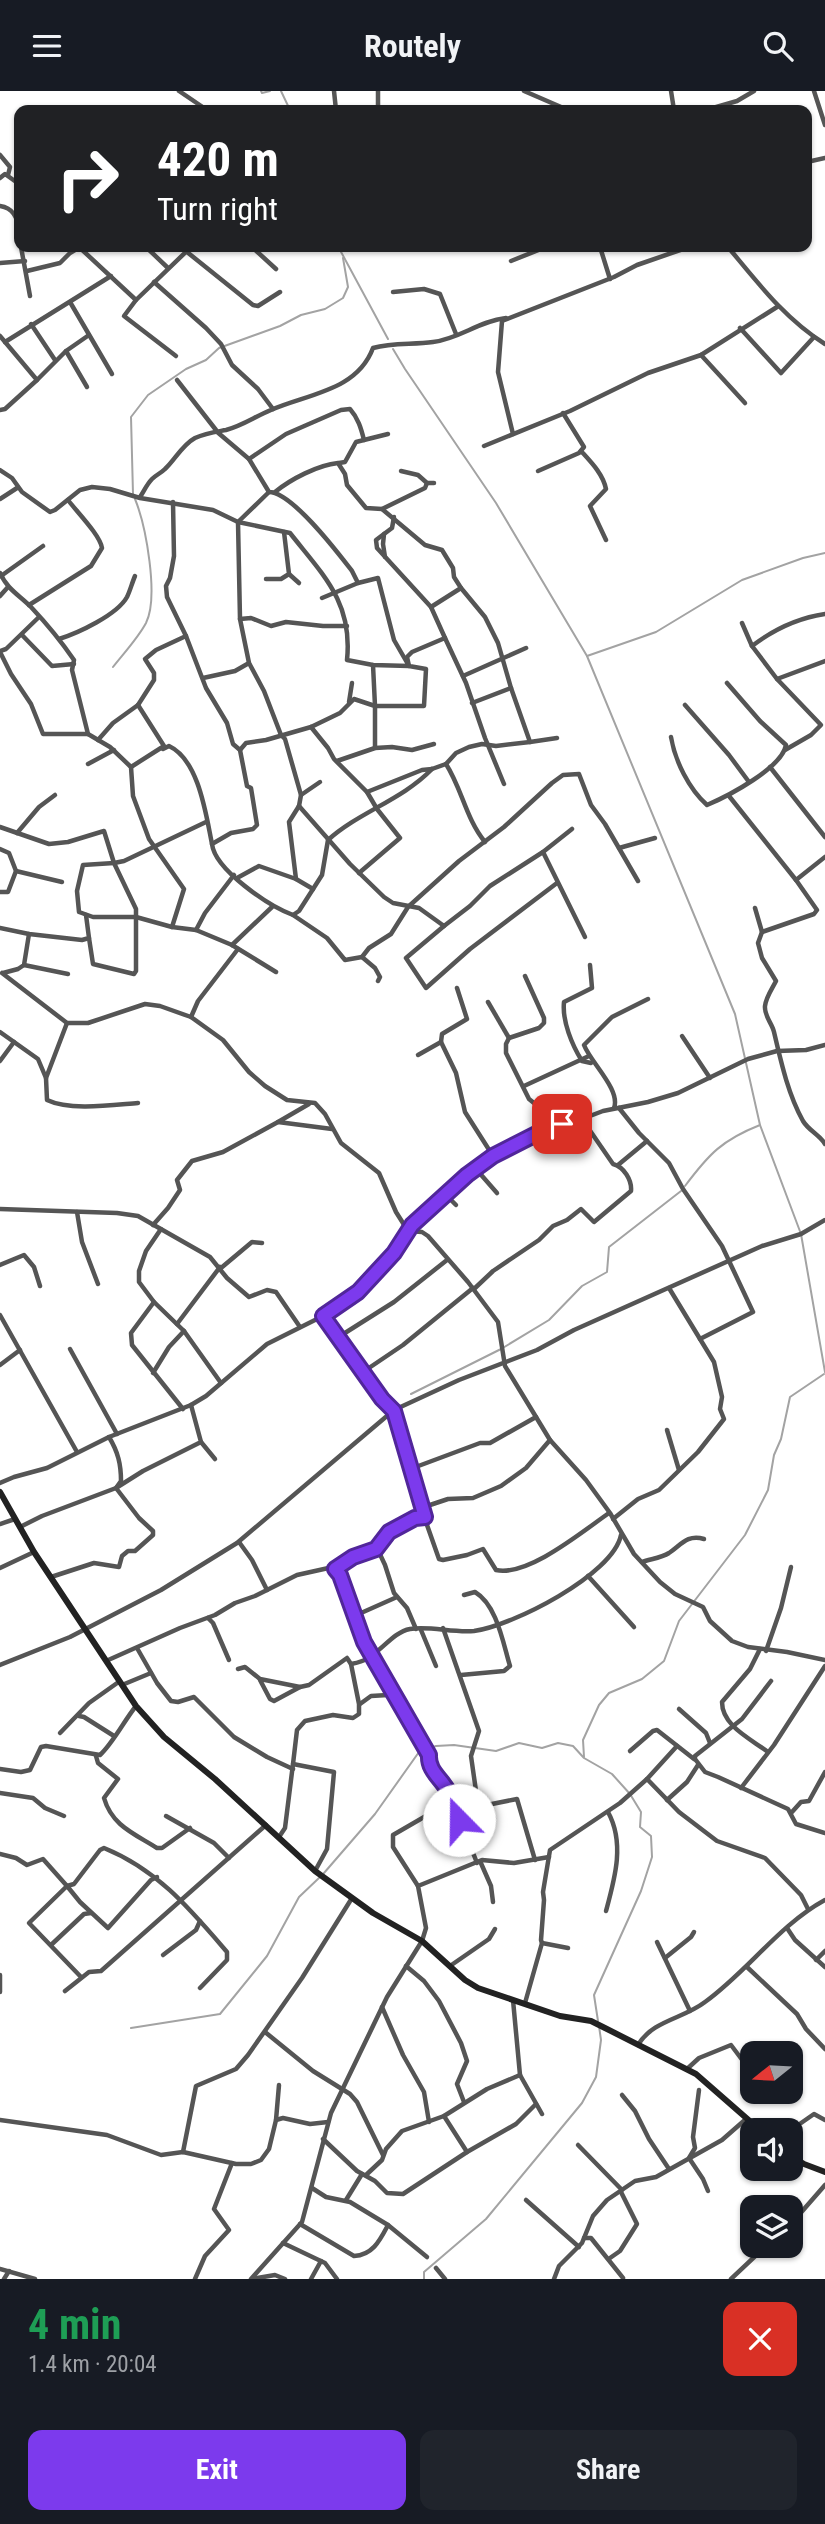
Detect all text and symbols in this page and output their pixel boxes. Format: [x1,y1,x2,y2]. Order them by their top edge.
icon: menu [28,27,66,65]
text: Routely [364,27,461,65]
icon: search [759,27,797,65]
text: 420 m [157,131,279,188]
icon: right [42,133,133,224]
text: Turn right [157,190,278,228]
pin [532,1094,592,1154]
icon: arrive [543,1105,581,1143]
position arrow [422,1783,496,1857]
north arrow [740,2041,803,2103]
map controls [740,2041,803,2258]
button: sound [740,2118,803,2181]
button: layers [740,2195,803,2258]
text: 4 min [28,2300,121,2349]
button: close [723,2302,797,2376]
text: 1.4 km · 20:04 [28,2351,157,2378]
button: Exit [28,2430,406,2510]
button: Share [420,2430,797,2510]

